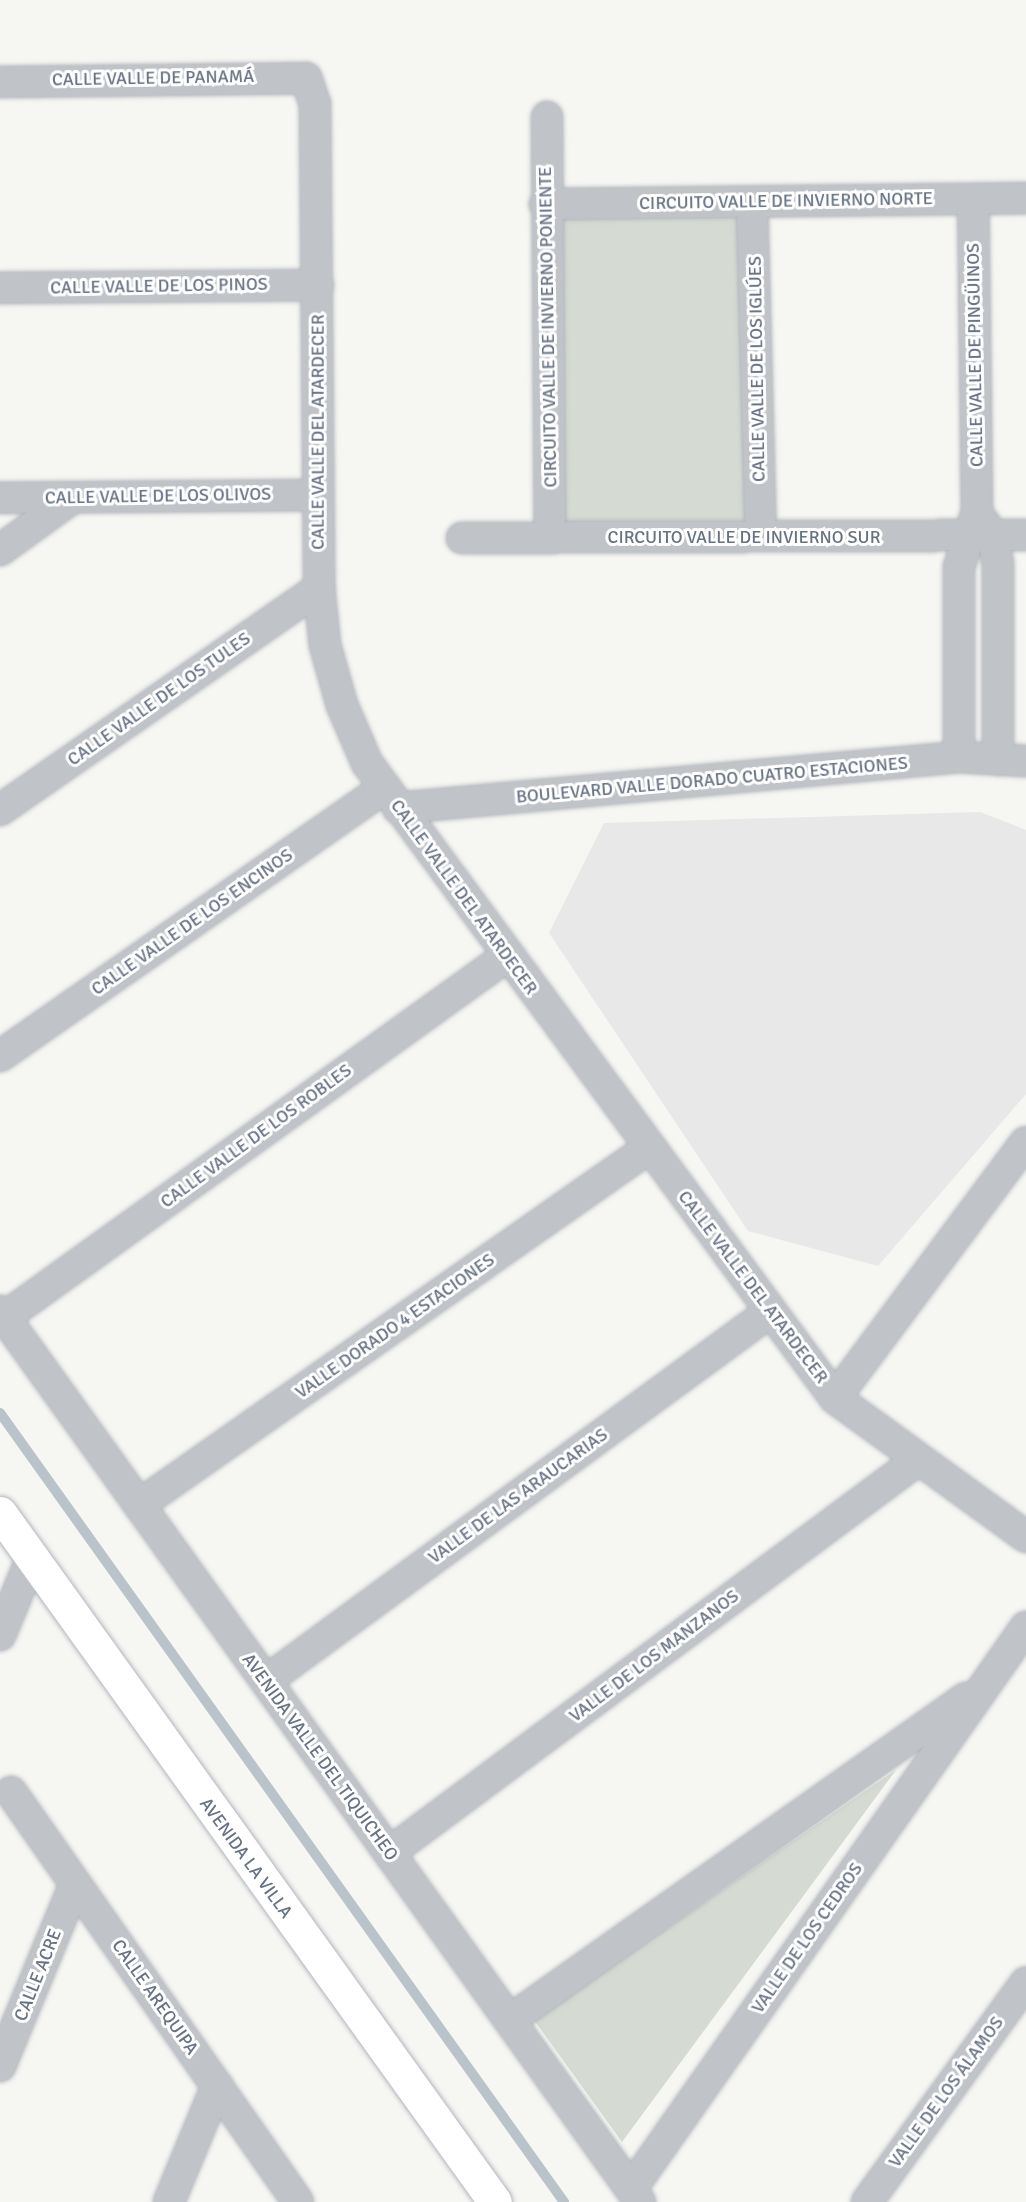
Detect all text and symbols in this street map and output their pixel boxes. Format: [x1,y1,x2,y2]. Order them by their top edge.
street label: CALLE VALLE DE PANAMÁ [52,65,254,91]
street label: CIRCUITO VALLE DE INVIERNO PONIENTE [534,166,562,488]
street label: CIRCUITO VALLE DE INVIERNO NORTE [639,188,933,214]
street label: CALLE VALLE DE PINGÜINOS [962,243,988,467]
street label: CALLE VALLE DE LOS IGLÚES [744,256,770,482]
street label: CALLE VALLE DE LOS PINOS [50,273,268,299]
street label: CALLE VALLE DEL ATARDECER [307,314,329,550]
street label: CALLE VALLE DE LOS OLIVOS [45,483,271,509]
street label: CIRCUITO VALLE DE INVIERNO SUR [608,526,880,548]
street label: CALLE VALLE DE LOS TULES [63,628,255,770]
street label: BOULEVARD VALLE DORADO CUATRO ESTACIONES [515,752,909,808]
street label: CALLE VALLE DEL ATARDECER [386,795,542,999]
street label: CALLE VALLE DE LOS ENCINOS [87,844,297,1000]
street label: CALLE VALLE DE LOS ROBLES [156,1059,356,1213]
street label: CALLE VALLE DEL ATARDECER [673,1186,833,1388]
street label: VALLE DORADO 4 ESTACIONES [291,1249,499,1403]
street label: VALLE DE LAS ARAUCARIAS [424,1424,612,1568]
street label: VALLE DE LOS MANZANOS [565,1585,743,1727]
street label: AVENIDA VALLE DEL TIQUICHEO [238,1649,402,1865]
street label: AVENIDA LA VILLA [195,1793,297,1923]
street label: VALLE DE LOS CEDROS [747,1859,867,2017]
street label: CALLE ACRE [10,1926,66,2024]
street label: CALLE AREQUIPA [107,1935,203,2059]
street label: VALLE DE LOS ÁLAMOS [884,2012,1008,2172]

